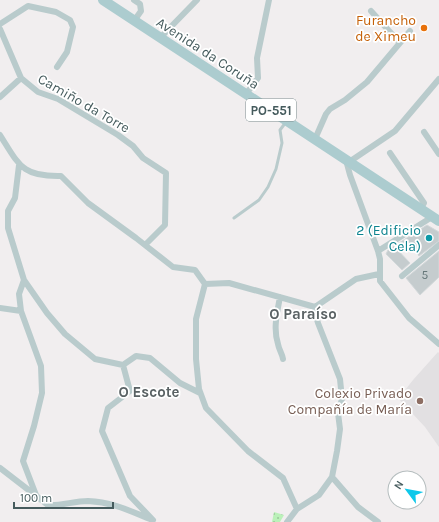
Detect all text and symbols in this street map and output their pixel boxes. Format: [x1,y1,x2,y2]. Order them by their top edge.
place label: Furancho de Ximeu [355,12,416,45]
street label: Avenida da Coruña [153,14,262,93]
marker: Furancho de Ximeu [419,23,429,33]
street label: Camiño da Torre [35,70,133,137]
road number: PO-551 [246,99,296,121]
place label: 2 (Edificio Cela) [356,222,421,255]
marker: 2 (Edificio Cela) [424,233,434,243]
house number: 5 [422,268,429,282]
district label: O Paraíso [269,305,337,323]
district label: O Escote [118,383,180,401]
place label: Colexio Privado Compañía de María [288,385,412,418]
marker: Colexio Privado Compañía de María [415,396,425,406]
north arrow [387,470,427,510]
text: N [391,478,407,492]
scale bar [14,484,113,510]
text: 100 m [20,491,52,505]

